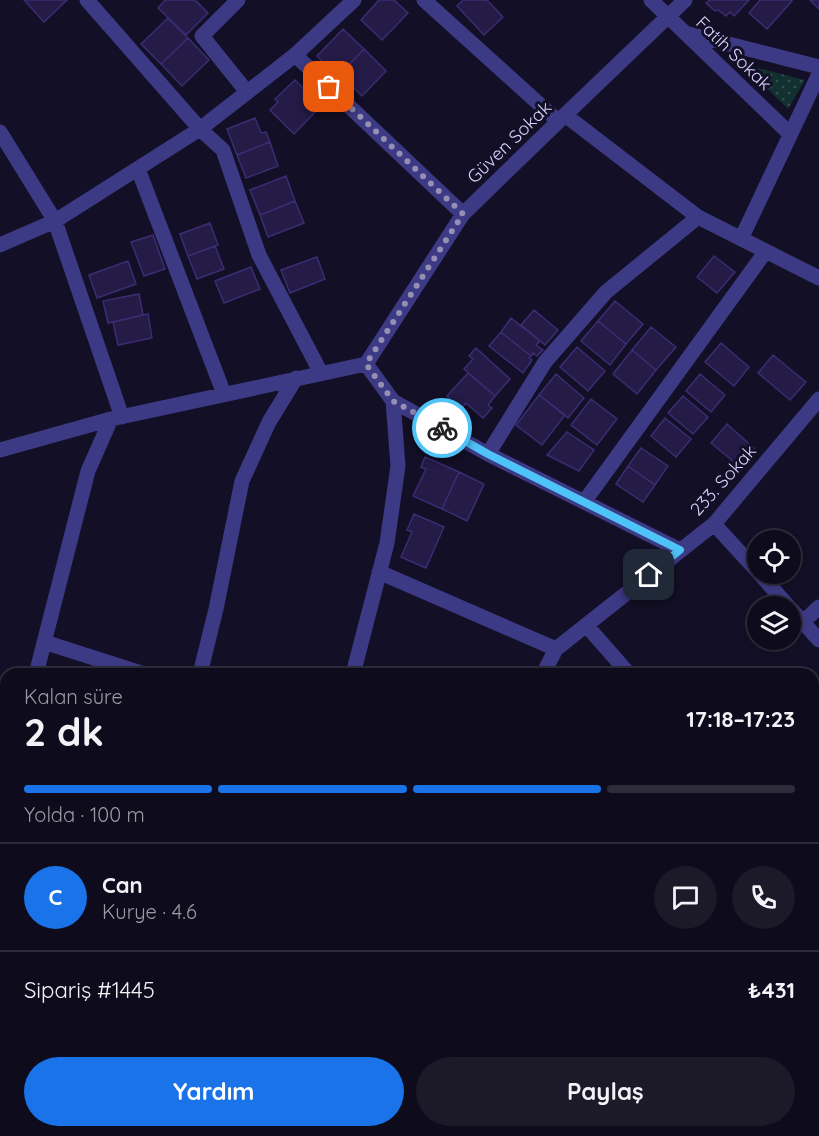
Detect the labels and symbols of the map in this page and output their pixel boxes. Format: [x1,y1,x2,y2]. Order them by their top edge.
street label: Fatih Sokak [691,11,777,95]
pin [303,61,354,112]
street label: Güven Sokak [462,96,556,188]
courier [412,398,472,458]
street label: 233. Sokak [685,440,761,520]
pin [623,549,674,600]

